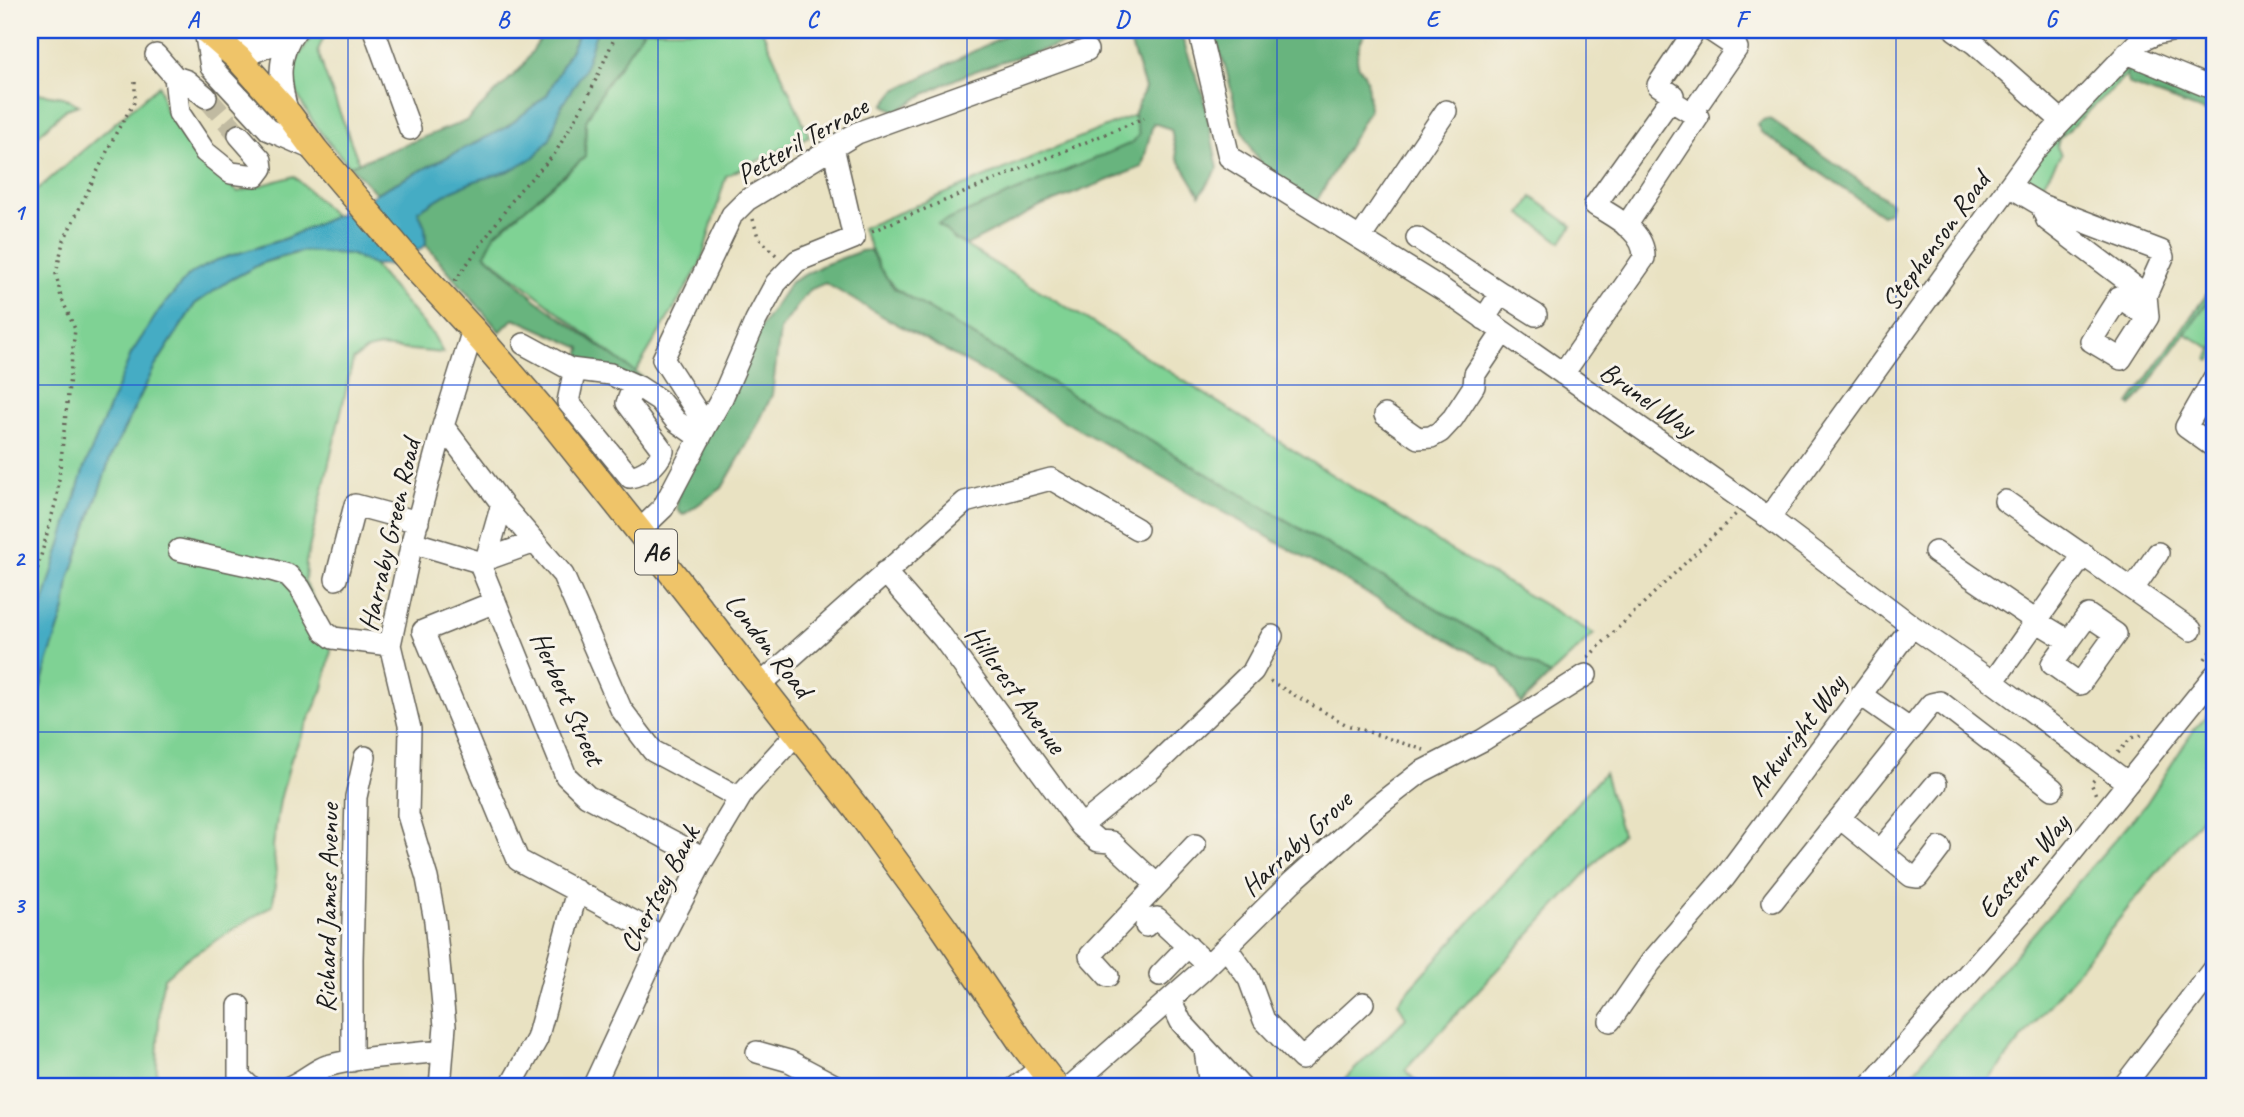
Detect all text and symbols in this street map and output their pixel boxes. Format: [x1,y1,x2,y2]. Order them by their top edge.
text: A [187,5,201,34]
text: B [497,5,511,34]
text: C [807,5,821,34]
text: D [1115,5,1131,34]
text: E [1426,5,1442,34]
text: F [1736,5,1752,34]
text: G [2045,5,2060,34]
street label: Petteril Terrace [730,87,876,192]
street label: Stephenson Road [1873,161,1999,317]
text: 1 [14,198,27,227]
street label: Brunel Way [1593,353,1705,446]
street label: Harraby Green Road [350,432,429,634]
road number: A6 [635,530,677,574]
text: 2 [14,544,27,573]
street label: London Road [717,586,823,707]
street label: Hillcrest Avenue [958,618,1075,762]
street label: Herbert Street [523,626,614,773]
street label: Arkwright Way [1739,665,1855,803]
street label: Harraby Grove [1233,781,1360,903]
street label: Richard James Avenue [308,801,346,1013]
street label: Eastern Way [1969,805,2078,925]
street label: Chertsey Bank [611,817,708,958]
text: 3 [14,891,27,920]

